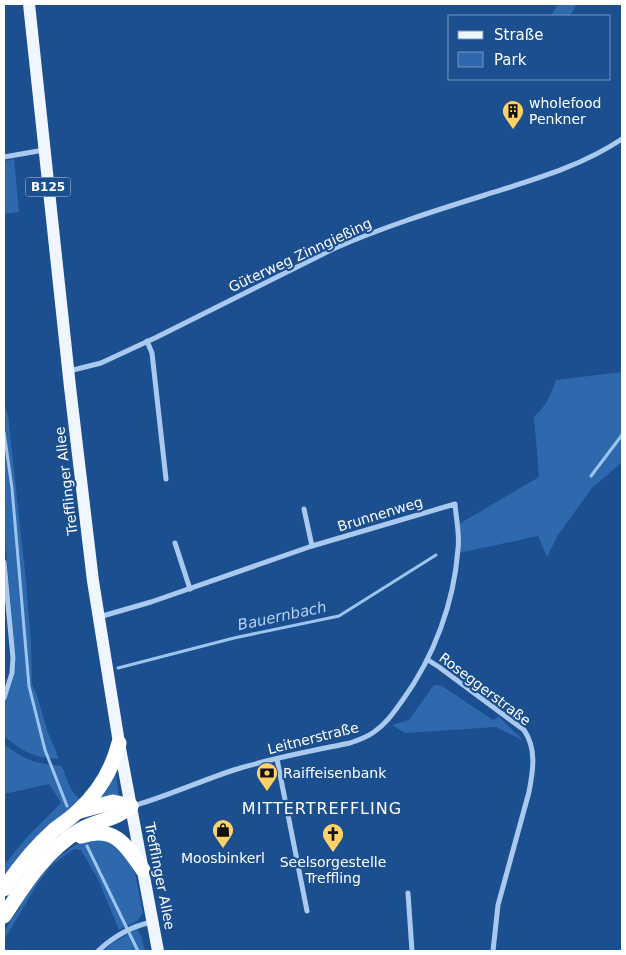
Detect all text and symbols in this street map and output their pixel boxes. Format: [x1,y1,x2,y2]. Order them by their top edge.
legend [448,15,611,80]
text: Straße [494,26,543,44]
text: Park [494,51,527,69]
place label: wholefood Penkner [529,95,601,127]
building icon: wholefood Penkner [501,99,525,130]
road number: B125 [26,178,70,196]
street label: Güterweg Zinngießing [226,215,374,295]
street label: Trefflinger Allee [51,426,81,537]
street label: Brunnenweg [335,493,425,535]
water label: Bauernbach [236,598,328,634]
street label: Roseggerstraße [436,649,534,729]
street label: Leitnerstraße [266,719,360,757]
bank icon: Raiffeisenbank [255,761,279,792]
place label: Raiffeisenbank [283,765,387,781]
district label: MITTERTREFFLING [242,799,402,818]
shop icon: Moosbinkerl [211,818,235,849]
street label: Trefflinger Allee [142,820,178,931]
church icon: Seelsorgestelle Treffling [321,822,345,853]
place label: Moosbinkerl [181,850,265,866]
place label: Seelsorgestelle Treffling [280,854,386,886]

